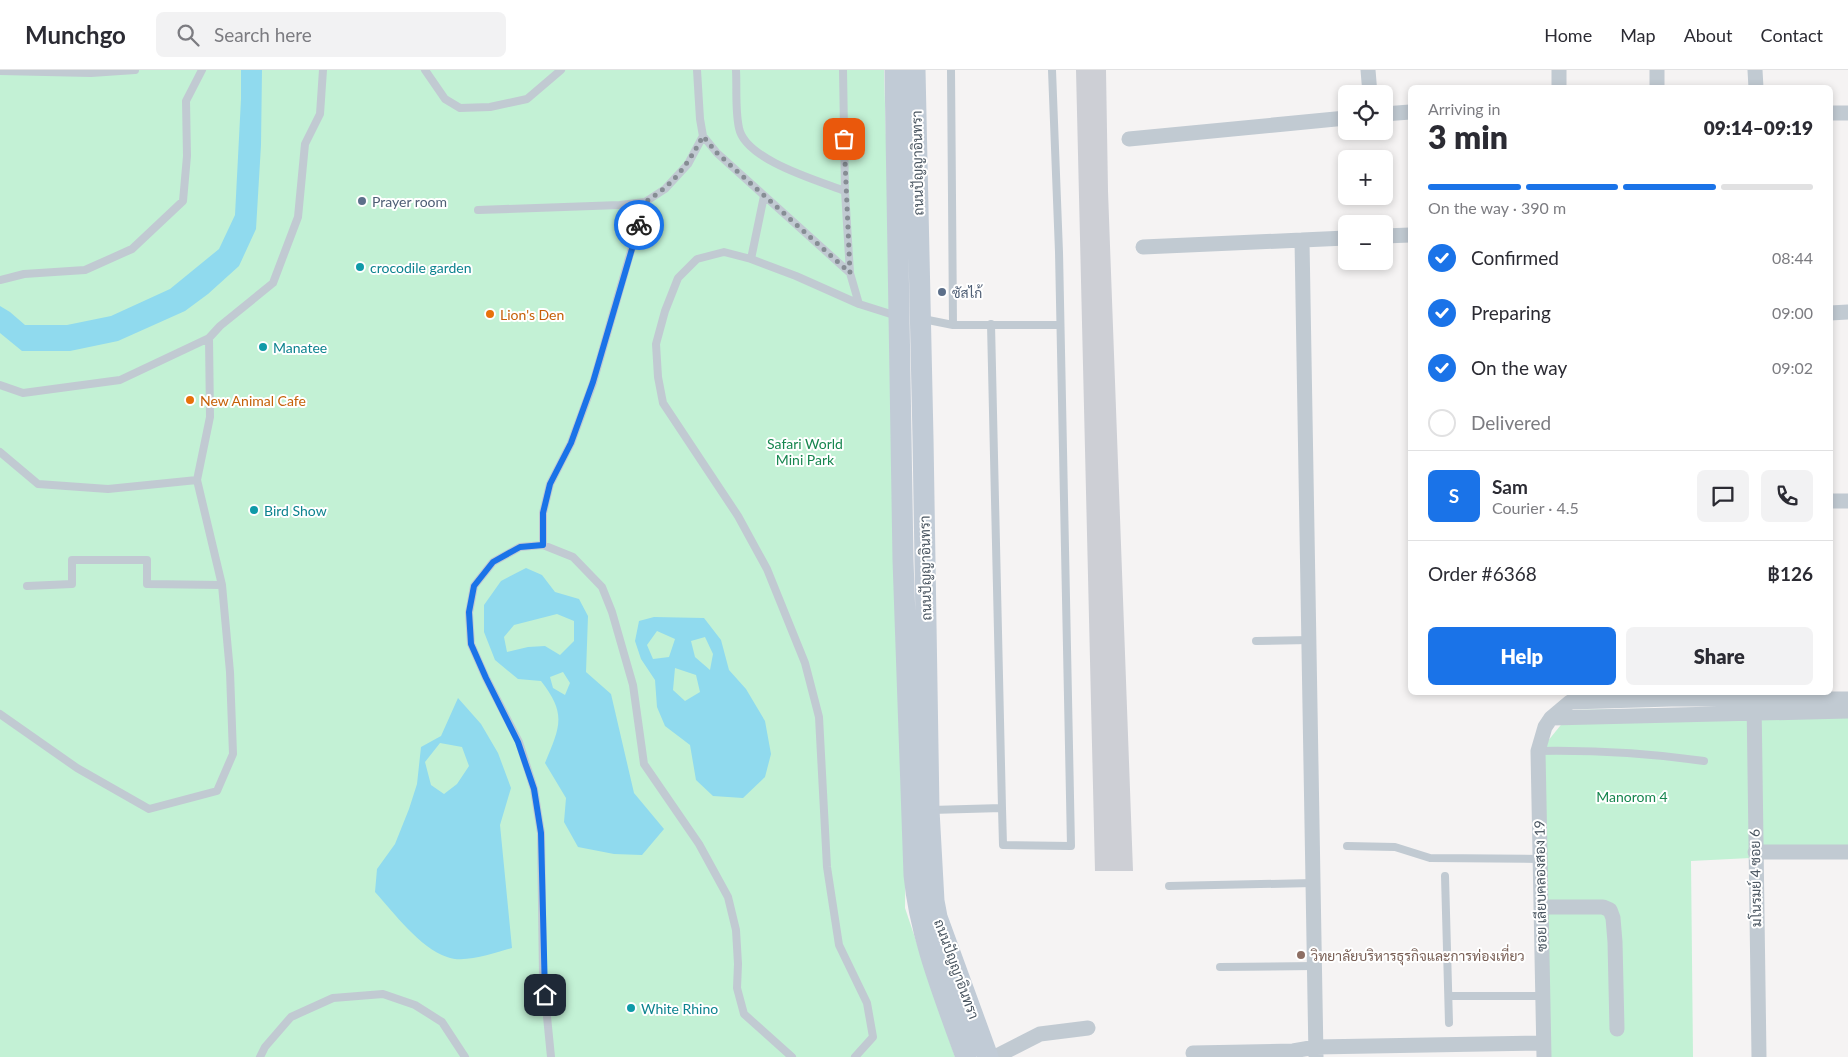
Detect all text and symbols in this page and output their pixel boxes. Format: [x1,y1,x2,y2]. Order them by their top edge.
search box [156,12,506,57]
text: Munchgo [25,20,126,49]
icon: search [174,21,202,49]
text: Search here [214,23,312,46]
text: Home [1544,24,1592,46]
text: Map [1620,24,1656,46]
text: About [1684,24,1733,46]
text: Contact [1761,24,1823,46]
map controls [1338,85,1393,270]
button: locate [1338,85,1393,140]
text: Arriving in [1428,99,1501,118]
street label: ถนนปัญญาอินทรา [908,110,927,216]
text: 09:14–09:19 [1704,116,1813,139]
text: 3 min [1428,117,1508,156]
pin [823,118,865,160]
icon: bag [830,125,858,153]
button: + [1338,150,1393,205]
place label: Prayer room [372,193,447,210]
marker: Prayer room [356,195,368,207]
text: On the way · 390 m [1428,198,1566,217]
courier [614,200,664,250]
icon: bike [625,211,653,239]
button: − [1338,215,1393,270]
icon: check [1428,244,1456,272]
text: Confirmed [1471,246,1559,269]
text: 08:44 [1772,248,1813,267]
place label: crocodile garden [370,259,472,276]
marker: crocodile garden [354,261,366,273]
place label: ซัสไก้ [952,284,983,301]
marker: ซัสไก้ [936,286,948,298]
icon: check [1428,299,1456,327]
text: Preparing [1471,301,1551,324]
text: 09:00 [1772,303,1813,322]
place label: Lion's Den [500,306,564,323]
marker: Lion's Den [484,308,496,320]
place label: Manatee [273,339,327,356]
marker: Manatee [257,341,269,353]
icon: check [1428,354,1456,382]
text: On the way [1471,356,1567,379]
text: 09:02 [1772,358,1813,377]
place label: New Animal Cafe [200,392,306,409]
marker: New Animal Cafe [184,394,196,406]
text: Delivered [1471,411,1551,434]
park label: Safari World Mini Park [767,435,843,468]
button: chat [1697,470,1749,522]
button: phone [1761,470,1813,522]
text: Sam [1492,475,1528,498]
text: S [1449,484,1459,507]
text: Courier · 4.5 [1492,498,1579,517]
place label: Bird Show [264,502,327,519]
marker: Bird Show [248,504,260,516]
street label: ถนนปัญญาอินทรา [916,515,935,621]
text: Order #6368 [1428,562,1537,585]
text: ฿126 [1767,562,1813,585]
button: Help [1428,627,1616,685]
button: Share [1626,627,1813,685]
park label: Manorom 4 [1596,788,1668,805]
street label: ซอย เลียบคลองสอง 19 [1530,820,1550,952]
street label: มโนรมย์ 4 ซอย 6 [1746,829,1764,927]
street label: ถนนปัญญาอินทรา [930,917,983,1022]
place label: วิทยาลัยบริหารธุรกิจและการท่องเที่ยว [1310,944,1525,966]
marker: วิทยาลัยบริหารธุรกิจและการท่องเที่ยว [1295,949,1307,961]
pin [524,974,566,1016]
icon: home [531,981,559,1009]
place label: White Rhino [641,1000,718,1017]
marker: White Rhino [625,1002,637,1014]

